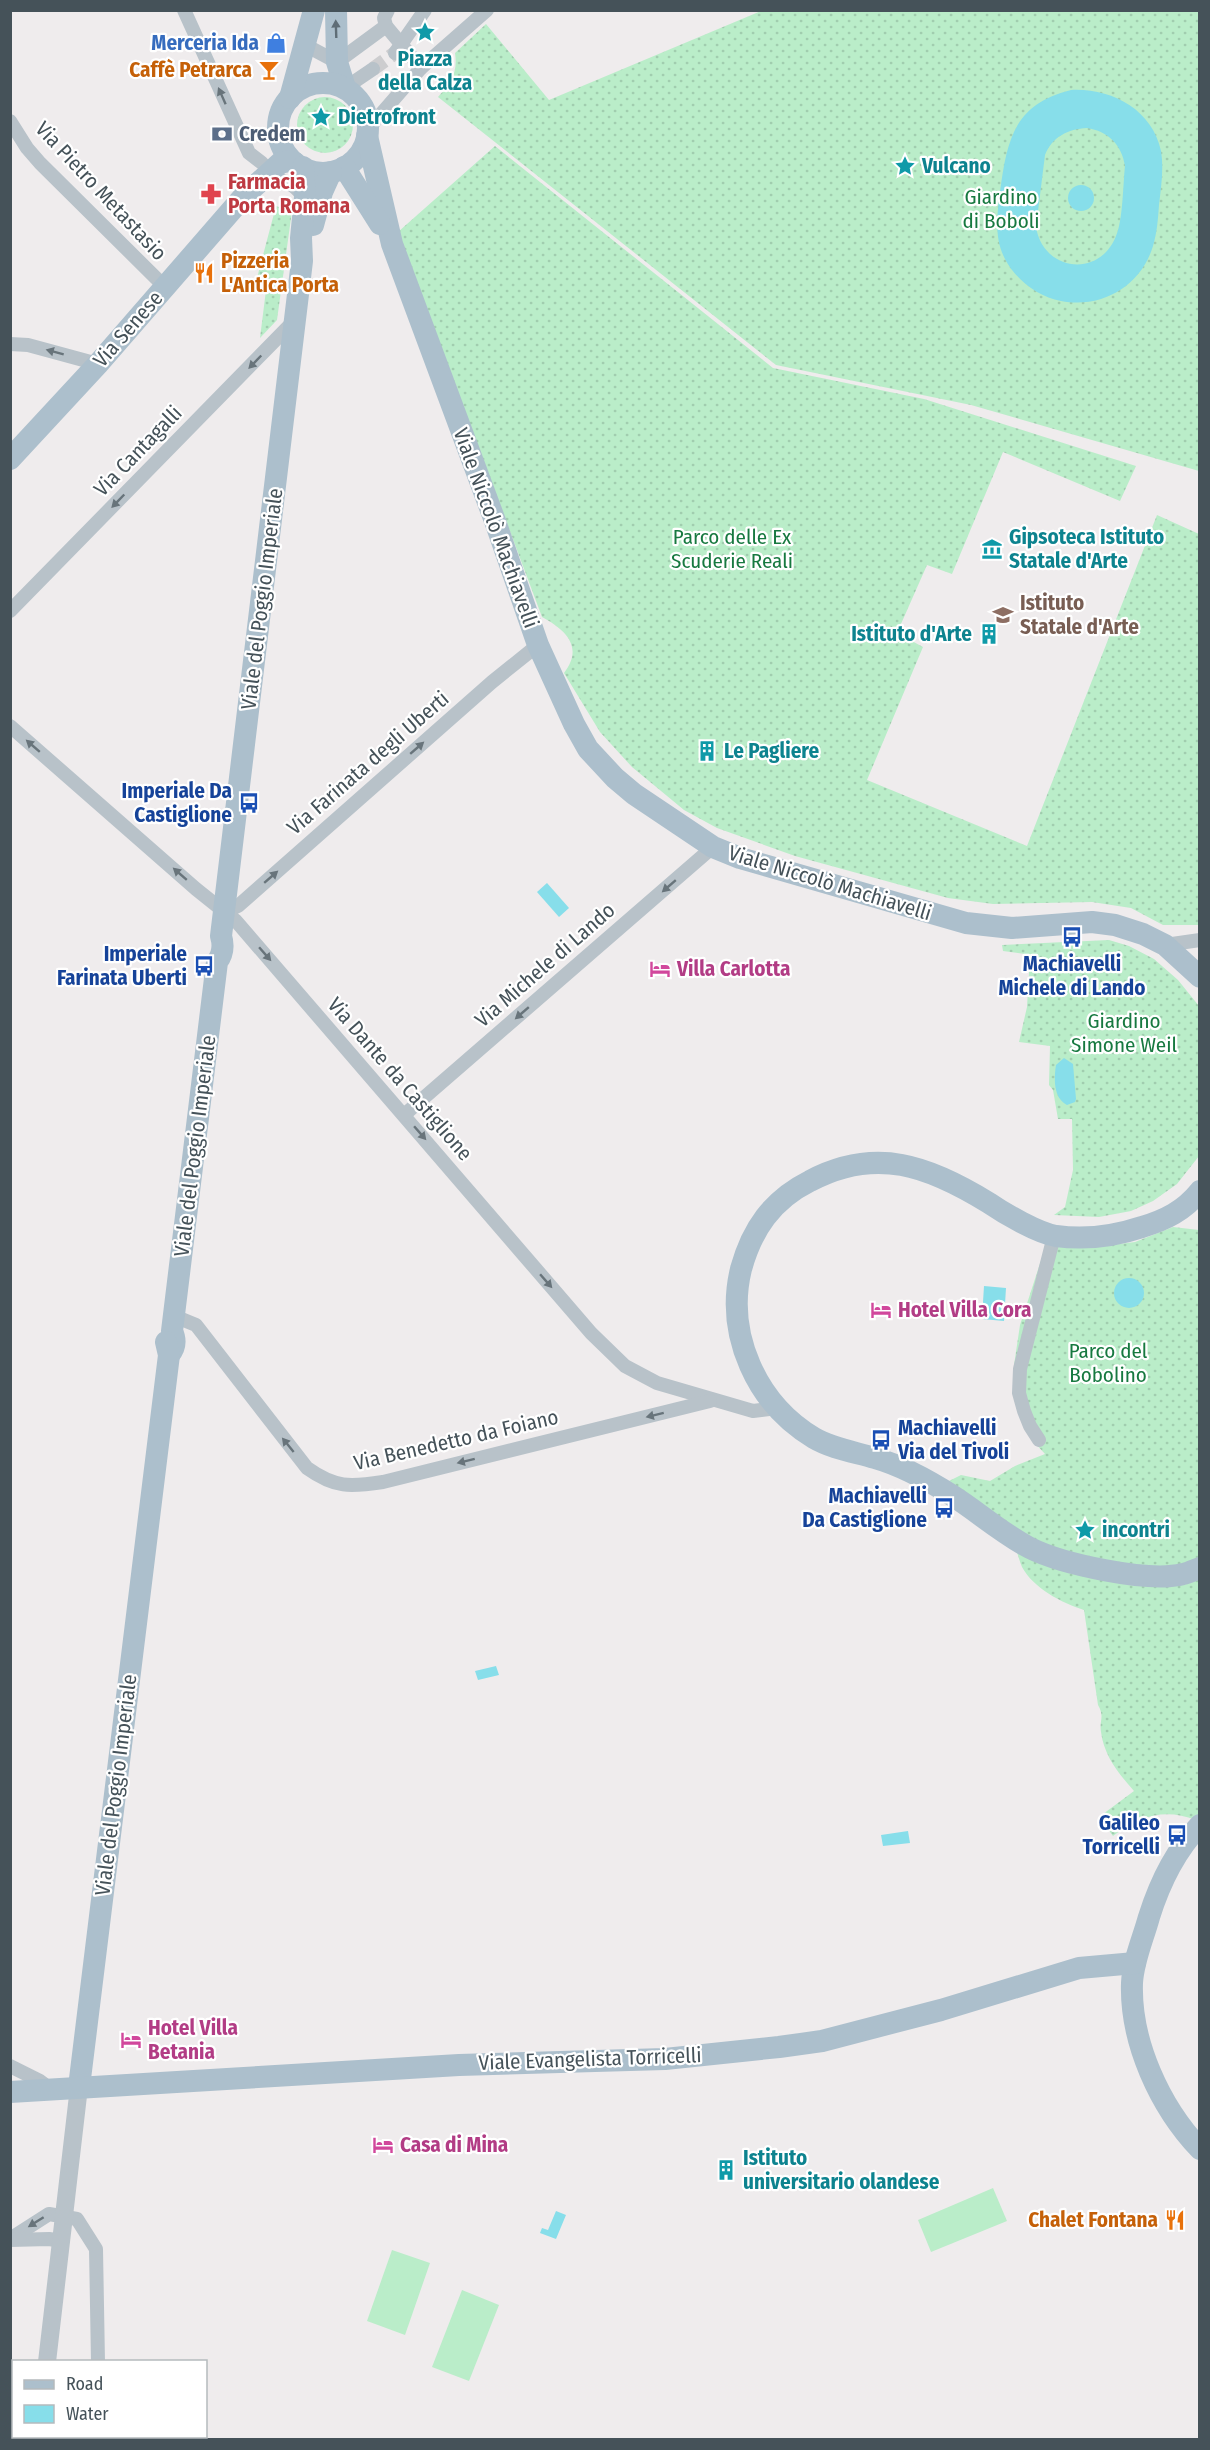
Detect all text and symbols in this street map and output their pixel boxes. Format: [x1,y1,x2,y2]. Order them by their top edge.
one-way arrow [331,19,341,38]
place icon: Piazza della Calza [413,20,437,44]
place label: Merceria Ida [151,30,259,56]
shop icon: Merceria Ida [264,31,288,55]
place label: Piazza della Calza [378,46,472,96]
place label: Caffè Petrarca [129,57,252,83]
bar icon: Caffè Petrarca [257,58,281,82]
one-way arrow [217,87,227,105]
place label: Dietrofront [338,104,437,130]
place icon: Dietrofront [309,105,333,129]
street label: Via Pietro Metastasio [30,116,172,266]
place label: Credem [239,121,306,147]
bank icon: Credem [210,122,234,146]
place label: Vulcano [921,153,991,179]
place icon: Vulcano [893,154,917,178]
place label: Farmacia Porta Romana [228,169,350,219]
pharmacy icon: Farmacia Porta Romana [199,182,223,206]
park label: Giardino di Boboli [962,184,1040,234]
place label: Pizzeria L'Antica Porta [221,248,339,298]
restaurant icon: Pizzeria L'Antica Porta [192,261,216,285]
street label: Via Senese [88,285,168,373]
one-way arrow [45,347,63,356]
one-way arrow [248,354,262,368]
street label: Via Cantagalli [88,400,188,502]
street label: Viale Niccolò Machiavelli [448,424,544,632]
street label: Viale del Poggio Imperiale [236,487,288,711]
one-way arrow [112,494,126,508]
park label: Parco delle Ex Scuderie Reali [671,524,793,574]
place label: Gipsoteca Istituto Statale d'Arte [1009,524,1164,574]
museum icon: Gipsoteca Istituto Statale d'Arte [980,537,1004,561]
place label: Istituto Statale d'Arte [1020,590,1139,640]
school or university icon: Istituto Statale d'Arte [991,603,1015,627]
place label: Istituto d'Arte [851,621,972,647]
building icon: Istituto d'Arte [977,622,1001,646]
street label: Via Farinata degli Uberti [282,686,454,840]
place label: Le Pagliere [724,738,819,764]
building icon: Le Pagliere [695,739,719,763]
one-way arrow [26,740,41,753]
one-way arrow [409,742,424,755]
place label: Imperiale Da Castiglione [122,778,232,828]
bus stop icon: Imperiale Da Castiglione [237,791,261,815]
street label: Viale Niccolò Machiavelli [725,840,935,926]
one-way arrow [173,868,188,881]
one-way arrow [263,871,278,884]
one-way arrow [662,879,677,892]
street label: Via Michele di Lando [470,897,620,1033]
bus stop icon: Machiavelli Michele di Lando [1060,925,1084,949]
place label: Imperiale Farinata Uberti [57,941,187,991]
one-way arrow [258,946,271,961]
place label: Machiavelli Michele di Lando [998,951,1146,1001]
bus stop icon: Imperiale Farinata Uberti [192,954,216,978]
place label: Villa Carlotta [676,956,790,982]
hotel icon: Villa Carlotta [648,957,672,981]
street label: Via Dante da Castiglione [322,992,478,1166]
one-way arrow [515,1006,530,1019]
park label: Giardino Simone Weil [1071,1008,1177,1058]
street label: Viale del Poggio Imperiale [169,1034,221,1258]
one-way arrow [413,1125,426,1140]
one-way arrow [540,1273,553,1289]
place label: Hotel Villa Cora [898,1297,1032,1323]
hotel icon: Hotel Villa Cora [869,1298,893,1322]
park label: Parco del Bobolino [1069,1338,1148,1388]
street label: Via Benedetto da Foiano [351,1404,561,1476]
one-way arrow [646,1410,664,1420]
place label: Machiavelli Via del Tivoli [897,1415,1009,1465]
bus stop icon: Machiavelli Via del Tivoli [869,1428,893,1452]
one-way arrow [283,1438,295,1453]
one-way arrow [456,1457,475,1467]
place label: Machiavelli Da Castiglione [802,1483,927,1533]
bus stop icon: Machiavelli Da Castiglione [932,1496,956,1520]
place label: incontri [1102,1517,1170,1543]
place icon: incontri [1073,1518,1097,1542]
street label: Viale del Poggio Imperiale [90,1673,142,1897]
place label: Galileo Torricelli [1083,1810,1160,1860]
bus stop icon: Galileo Torricelli [1165,1823,1189,1847]
place label: Hotel Villa Betania [148,2015,238,2065]
hotel icon: Hotel Villa Betania [119,2028,143,2052]
street label: Viale Evangelista Torricelli [478,2042,702,2076]
place label: Casa di Mina [400,2132,508,2158]
hotel icon: Casa di Mina [371,2133,395,2157]
place label: Istituto universitario olandese [743,2145,940,2195]
building icon: Istituto universitario olandese [714,2158,738,2182]
place label: Chalet Fontana [1028,2207,1158,2233]
restaurant icon: Chalet Fontana [1163,2208,1187,2232]
one-way arrow [28,2217,44,2228]
legend [12,2360,207,2438]
text: Road [66,2373,103,2395]
text: Water [66,2403,109,2425]

